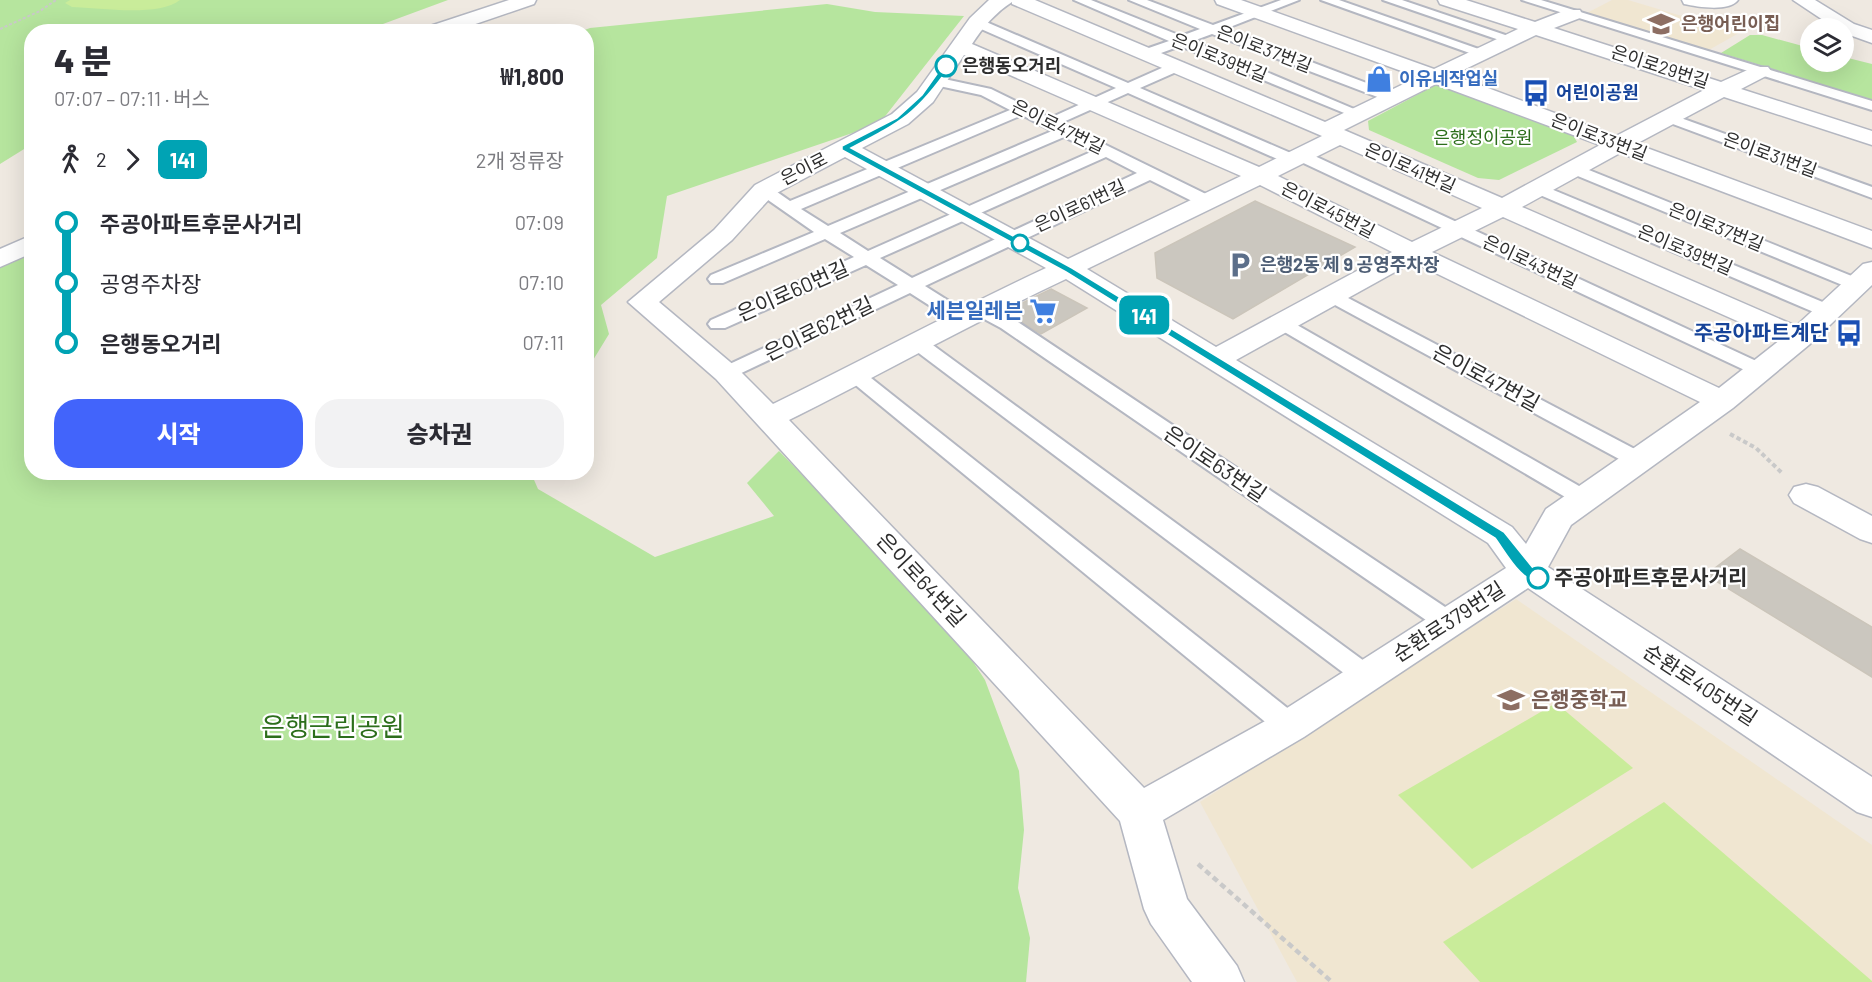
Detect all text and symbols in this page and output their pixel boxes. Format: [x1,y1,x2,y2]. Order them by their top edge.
school or university icon: 은행어린이집 [1646,9,1676,39]
place label: 은행어린이집 [1681,12,1780,34]
map controls [1800,18,1854,72]
button: layers [1800,18,1854,72]
street label: 은이로37번길 [1213,20,1315,76]
street label: 은이로39번길 [1168,28,1271,86]
text: 4 분 [54,40,112,80]
street label: 은이로29번길 [1608,40,1712,92]
place label: 은행동오거리 [962,54,1061,76]
marker: 은행동오거리 [935,55,957,77]
text: ₩1,800 [500,63,564,89]
shop icon: 이유네작업실 [1364,64,1394,94]
place label: 이유네작업실 [1399,67,1498,89]
bus stop icon: 어린이공원 [1521,78,1551,108]
place label: 어린이공원 [1556,81,1639,103]
text: 07:07 – 07:11 · 버스 [54,86,210,110]
street label: 은이로47번길 [1008,94,1109,158]
street label: 은이로33번길 [1548,108,1651,164]
park label: 은행정이공원 [1433,126,1533,148]
street label: 은이로31번길 [1720,127,1820,181]
street label: 은이로41번길 [1361,137,1459,197]
icon: walk [54,143,87,176]
icon: forward [116,143,149,176]
text: 2 [96,147,107,171]
text: 141 [170,147,195,172]
street label: 은이로 [776,147,831,189]
text: 2개 정류장 [476,148,564,172]
street label: 은이로61번길 [1030,174,1129,236]
street label: 은이로45번길 [1278,176,1379,242]
street label: 은이로37번길 [1666,197,1767,255]
text: 주공아파트후문사거리 [100,210,302,236]
text: 07:09 [515,210,564,234]
street label: 은이로39번길 [1634,219,1736,279]
street label: 은이로43번길 [1480,230,1581,293]
unlabelled marker [1011,234,1029,252]
parking icon: 은행2동 제 9 공영주차장 [1225,250,1255,280]
place label: 은행2동 제 9 공영주차장 [1260,253,1440,275]
street label: 은이로60번길 [733,254,852,325]
text: 공영주차장 [100,270,201,296]
text: 07:10 [518,270,564,294]
street label: 은이로62번길 [760,290,877,365]
supermarket icon: 세븐일레븐 [1028,296,1058,326]
line badge: 141 [1110,296,1178,334]
place label: 세븐일레븐 [926,297,1023,322]
text: 141 [1131,303,1157,328]
bus stop icon: 주공아파트계단 [1834,318,1864,348]
place label: 주공아파트계단 [1694,319,1829,344]
text: 은행동오거리 [100,330,221,356]
text: 07:11 [522,330,564,354]
street label: 은이로47번길 [1429,338,1544,415]
button: 시작 [54,399,303,468]
button: 승차권 [315,399,564,468]
street label: 은이로63번길 [1160,419,1272,506]
street label: 은이로64번길 [872,527,972,631]
place label: 주공아파트후문사거리 [1554,564,1747,589]
marker: 주공아파트후문사거리 [1527,567,1549,589]
street label: 순환로379번길 [1388,575,1509,666]
street label: 순환로405번길 [1639,638,1762,730]
school or university icon: 은행중학교 [1496,685,1526,715]
place label: 은행중학교 [1531,686,1628,711]
park label: 은행근린공원 [261,710,405,741]

